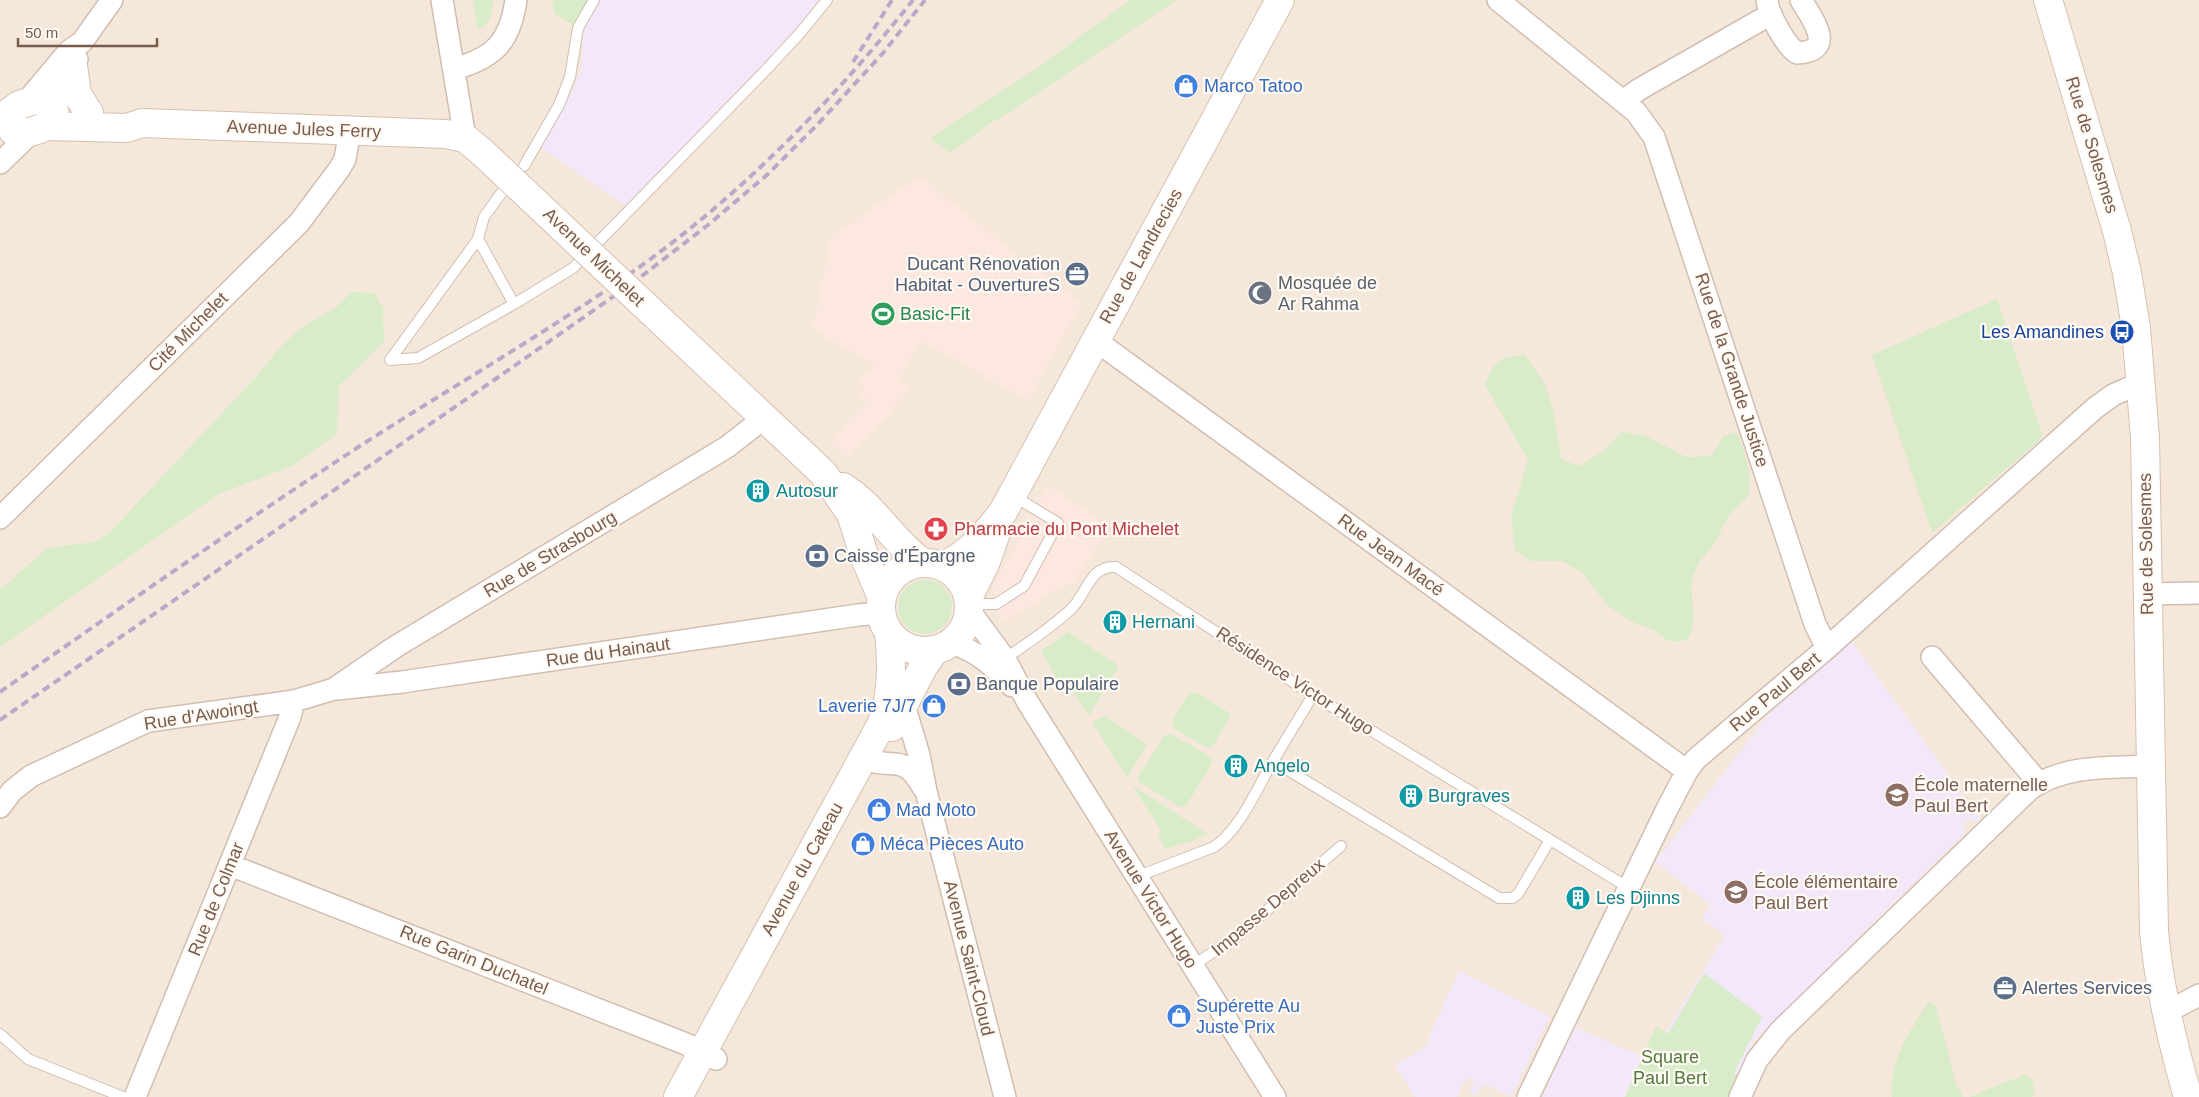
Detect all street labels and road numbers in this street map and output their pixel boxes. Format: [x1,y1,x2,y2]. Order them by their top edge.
street label: Rue de Solesmes [2062,74,2122,216]
street label: Avenue Jules Ferry [226,116,382,142]
street label: Rue de Landrecies [1096,185,1186,327]
street label: Avenue Michelet [539,204,649,310]
street label: Rue de la Grande Justice [1691,270,1773,470]
street label: Cité Michelet [144,288,232,376]
street label: Rue de Solesmes [2135,473,2157,615]
street label: Rue de Strasbourg [480,507,620,601]
street label: Rue Jean Macé [1334,510,1448,600]
street label: Résidence Victor Hugo [1212,623,1378,739]
street label: Rue du Hainaut [545,633,671,671]
street label: Rue Paul Bert [1726,648,1824,736]
street label: Rue d'Awoingt [143,696,259,734]
street label: Avenue du Cateau [757,799,847,939]
street label: Avenue Victor Hugo [1100,826,1202,972]
street label: Rue de Colmar [184,839,248,959]
street label: Impasse Depreux [1208,854,1328,960]
street label: Avenue Saint-Cloud [940,878,998,1038]
street label: Rue Garin Duchatel [397,921,551,999]

